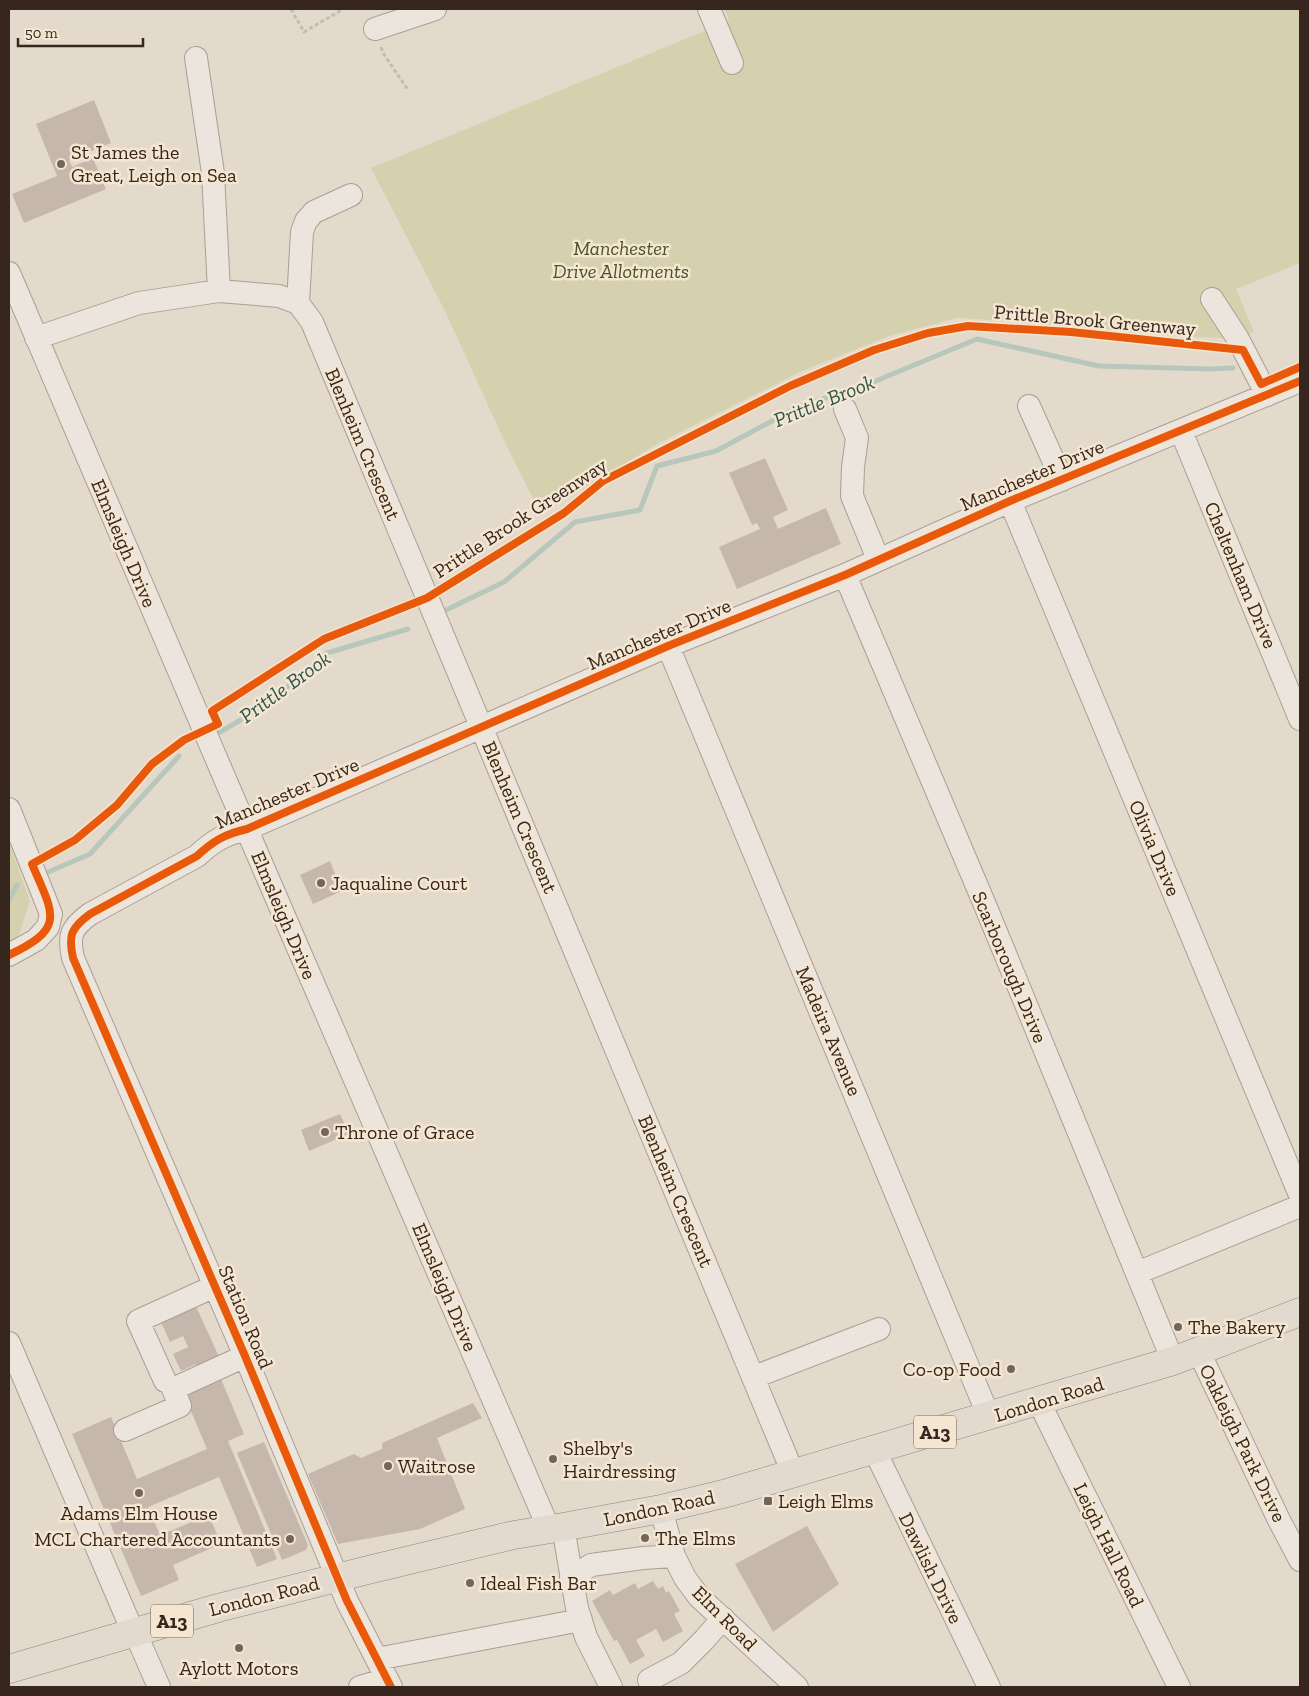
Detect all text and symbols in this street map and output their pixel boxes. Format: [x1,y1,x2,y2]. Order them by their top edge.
scale bar [18,15,142,47]
text: 50 m [25,24,58,42]
place label: St James the Great, Leigh on Sea [71,140,237,187]
marker: St James the Great, Leigh on Sea [55,158,67,170]
park label: Manchester Drive Allotments [553,236,689,283]
street label: Prittle Brook Greenway [993,299,1198,341]
street label: Blenheim Crescent [320,364,406,524]
water label: Prittle Brook [770,369,878,432]
street label: Manchester Drive [957,434,1107,516]
street label: Prittle Brook Greenway [429,452,612,583]
street label: Elmsleigh Drive [86,475,162,611]
street label: Cheltenham Drive [1199,498,1283,652]
street label: Manchester Drive [584,593,734,675]
water label: Prittle Brook [234,645,335,728]
street label: Blenheim Crescent [477,737,563,897]
street label: Manchester Drive [212,752,362,834]
street label: Olivia Drive [1124,796,1186,900]
street label: Elmsleigh Drive [246,847,322,983]
place label: Jaqualine Court [331,871,468,895]
marker: Jaqualine Court [315,877,327,889]
street label: Scarborough Drive [967,888,1053,1046]
street label: Madeira Avenue [791,963,867,1099]
street label: Blenheim Crescent [633,1111,719,1271]
place label: Throne of Grace [335,1120,474,1144]
marker: Throne of Grace [319,1126,331,1138]
street label: Elmsleigh Drive [407,1219,483,1355]
street label: Station Road [213,1262,279,1372]
place label: The Bakery [1188,1315,1286,1339]
marker: The Bakery [1172,1321,1184,1333]
place label: Co-op Food [903,1357,1001,1381]
street label: Oakleigh Park Drive [1194,1360,1292,1526]
marker: Co-op Food [1005,1363,1017,1375]
street label: London Road [992,1371,1106,1427]
road number: A13 [914,1415,956,1448]
place label: Shelby's Hairdressing [563,1436,676,1483]
marker: Shelby's Hairdressing [547,1453,559,1465]
place label: Waitrose [398,1454,475,1478]
marker: Waitrose [382,1460,394,1472]
street label: Leigh Hall Road [1069,1479,1149,1611]
street label: London Road [601,1485,717,1531]
marker: Adams Elm House [133,1487,145,1499]
place label: Leigh Elms [778,1489,874,1513]
marker: Leigh Elms [762,1495,774,1507]
place label: Adams Elm House [60,1501,218,1525]
street label: Dawlish Drive [894,1509,968,1627]
place label: The Elms [655,1526,736,1550]
place label: MCL Chartered Accountants [34,1527,280,1551]
marker: The Elms [639,1532,651,1544]
marker: MCL Chartered Accountants [284,1533,296,1545]
street label: London Road [206,1571,322,1621]
place label: Ideal Fish Bar [480,1571,597,1595]
marker: Ideal Fish Bar [464,1577,476,1589]
street label: Elm Road [688,1581,762,1655]
road number: A13 [151,1604,193,1638]
marker: Aylott Motors [233,1642,245,1654]
place label: Aylott Motors [179,1656,299,1680]

